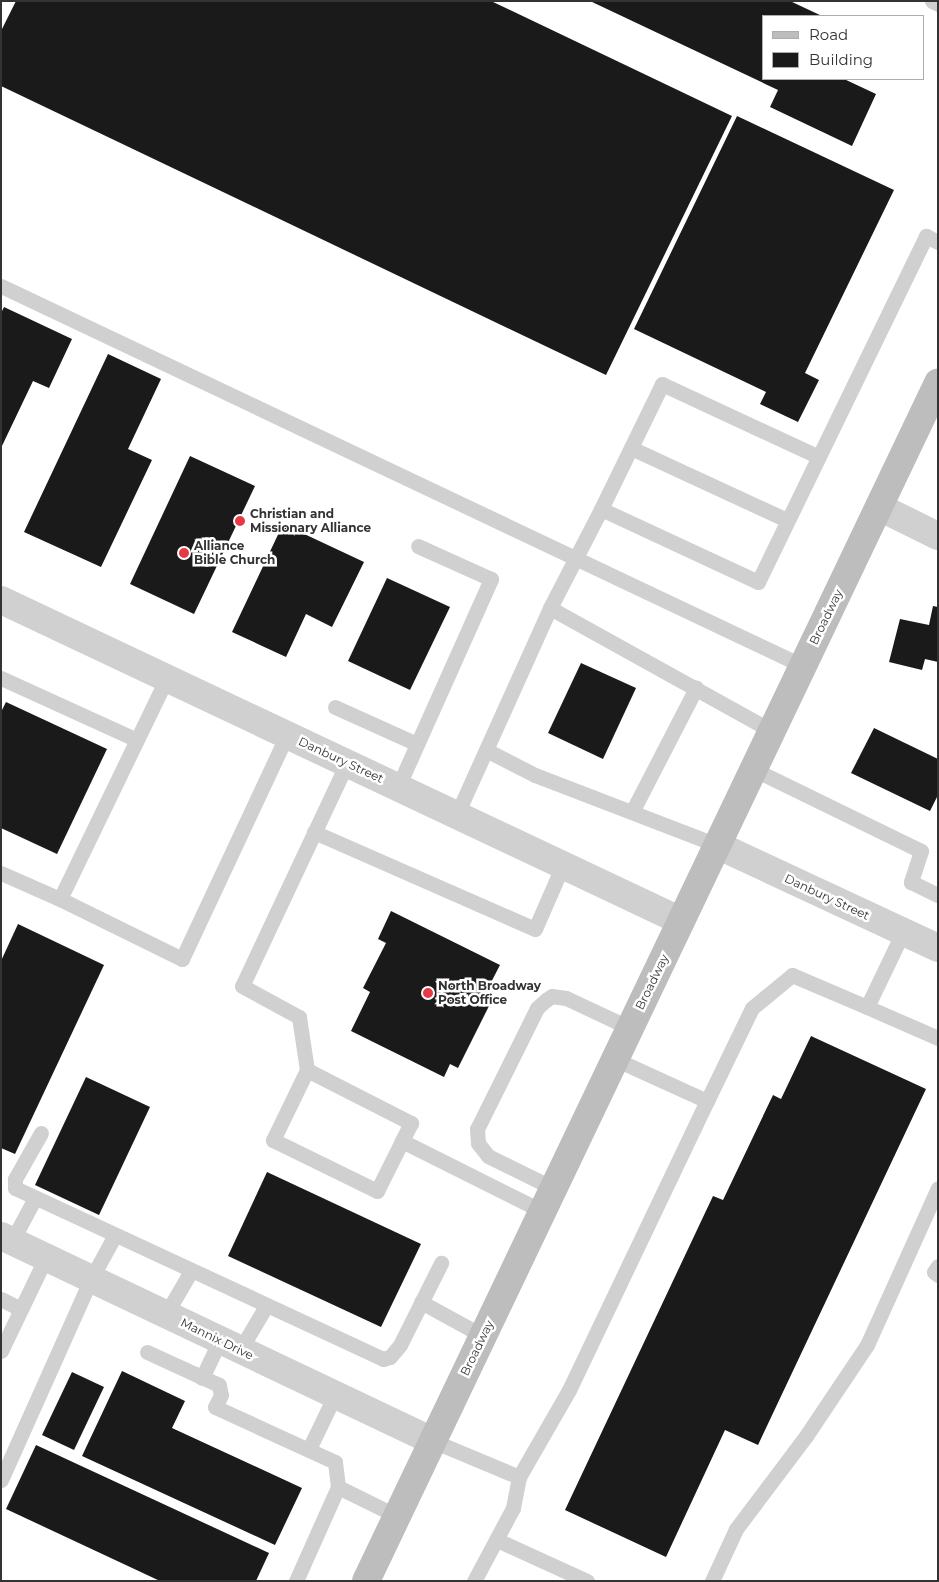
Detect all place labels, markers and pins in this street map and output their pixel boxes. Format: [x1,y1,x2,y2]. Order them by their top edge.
place label: Christian and Missionary Alliance [250,507,371,535]
marker: Christian and Missionary Alliance [234,515,246,527]
place label: Alliance Bible Church [194,539,275,567]
marker: Alliance Bible Church [178,547,190,559]
place label: North Broadway Post Office [438,979,541,1007]
marker: North Broadway Post Office [422,987,434,999]

